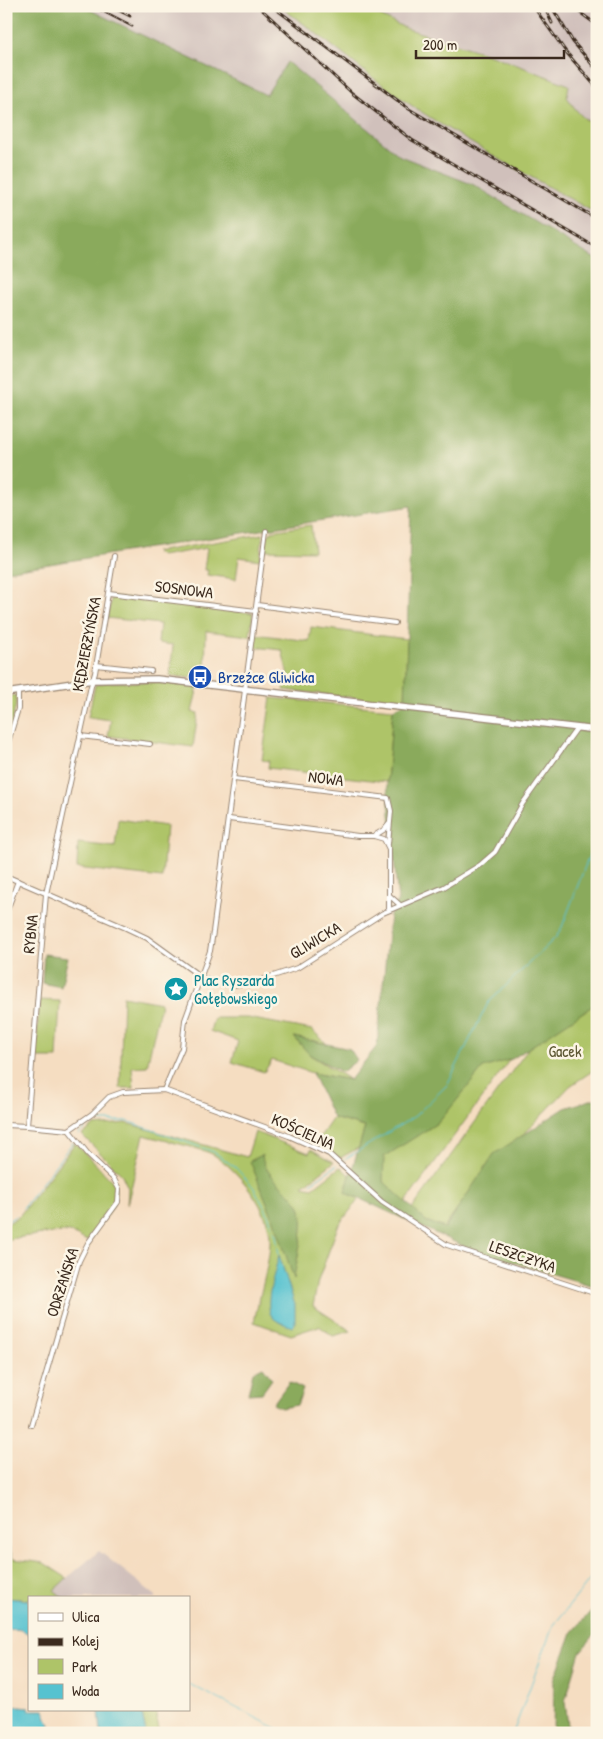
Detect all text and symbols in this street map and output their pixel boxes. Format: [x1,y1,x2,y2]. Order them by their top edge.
scale bar [416,28,563,60]
text: 200 m [423,34,457,55]
street label: SOSNOWA [154,575,215,604]
street label: KĘDZIERZYŃSKA [66,594,106,693]
bus stop icon: Brzeźce Gliwicka [187,664,213,690]
place label: Brzeźce Gliwicka [218,666,314,688]
street label: NOWA [307,765,345,791]
street label: RYBNA [17,913,43,954]
street label: GLIWICKA [285,916,345,964]
place label: Plac Ryszarda Gołębowskiego [194,969,278,1009]
place icon: Plac Ryszarda Gołębowskiego [163,976,189,1002]
park label: Gacek [548,1040,582,1062]
street label: KOŚCIELNA [268,1107,338,1155]
street label: LESZCZYKA [487,1234,559,1278]
street label: ODRZAŃSKA [40,1244,84,1320]
legend [28,1596,190,1712]
text: Ulica [72,1606,99,1627]
text: Kolej [72,1630,99,1651]
text: Park [72,1656,97,1677]
text: Woda [72,1680,99,1701]

